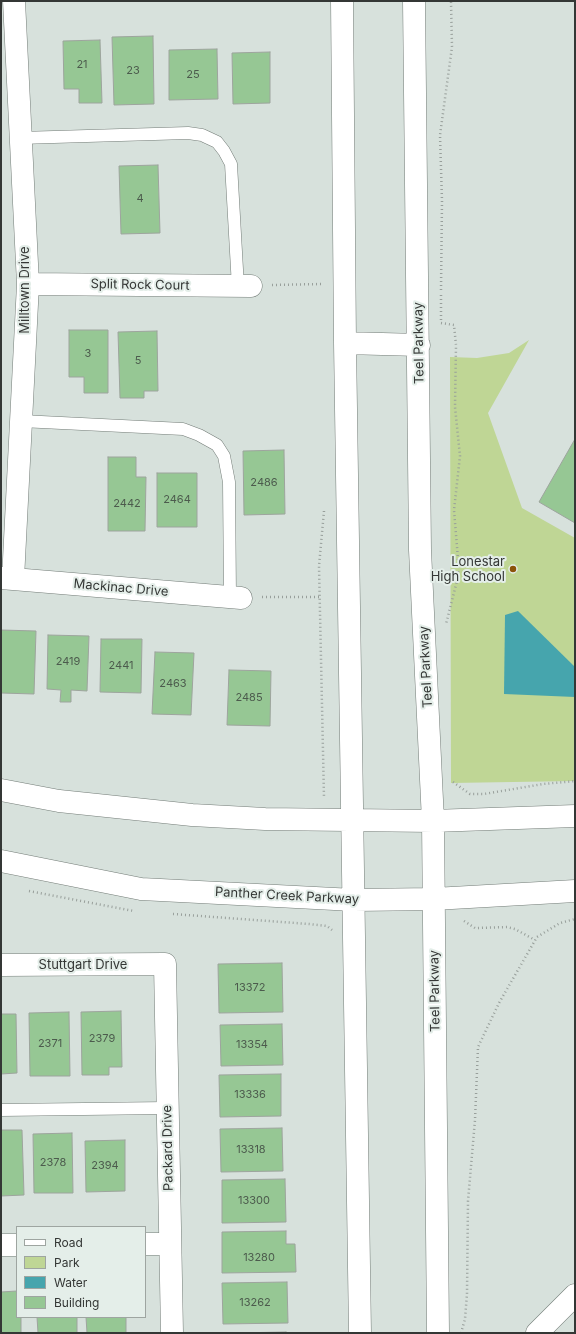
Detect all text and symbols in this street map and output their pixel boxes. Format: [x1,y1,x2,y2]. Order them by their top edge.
house number: 21 [76,58,88,72]
house number: 23 [126,64,140,78]
house number: 25 [186,68,200,82]
house number: 4 [136,192,144,206]
street label: Milltown Drive [17,246,33,334]
street label: Split Rock Court [90,276,190,294]
street label: Teel Parkway [410,302,428,384]
house number: 3 [85,347,91,361]
house number: 5 [135,354,141,368]
house number: 2486 [250,476,278,490]
house number: 2464 [163,493,191,507]
house number: 2442 [113,497,141,511]
place label: Lonestar High School [431,554,505,585]
marker: Lonestar High School [508,564,518,574]
street label: Mackinac Drive [73,576,169,600]
street label: Teel Parkway [416,626,436,708]
house number: 2419 [56,655,80,669]
house number: 2441 [108,659,134,673]
house number: 2463 [159,677,187,691]
house number: 2485 [235,691,263,705]
street label: Panther Creek Parkway [215,884,359,908]
street label: Teel Parkway [426,950,444,1032]
street label: Stuttgart Drive [39,957,127,973]
house number: 13372 [235,981,265,995]
house number: 2379 [89,1032,115,1046]
house number: 2371 [38,1037,62,1051]
house number: 13354 [236,1038,268,1052]
house number: 13336 [234,1088,266,1102]
street label: Packard Drive [159,1105,177,1191]
house number: 13318 [236,1143,266,1157]
house number: 2378 [40,1156,66,1170]
house number: 2394 [91,1159,119,1173]
house number: 13300 [238,1194,270,1208]
legend [16,1226,146,1318]
text: Road [54,1235,83,1250]
house number: 13280 [243,1251,275,1265]
text: Park [54,1255,80,1270]
text: Water [54,1275,87,1290]
text: Building [54,1295,99,1310]
house number: 13262 [239,1296,271,1310]

